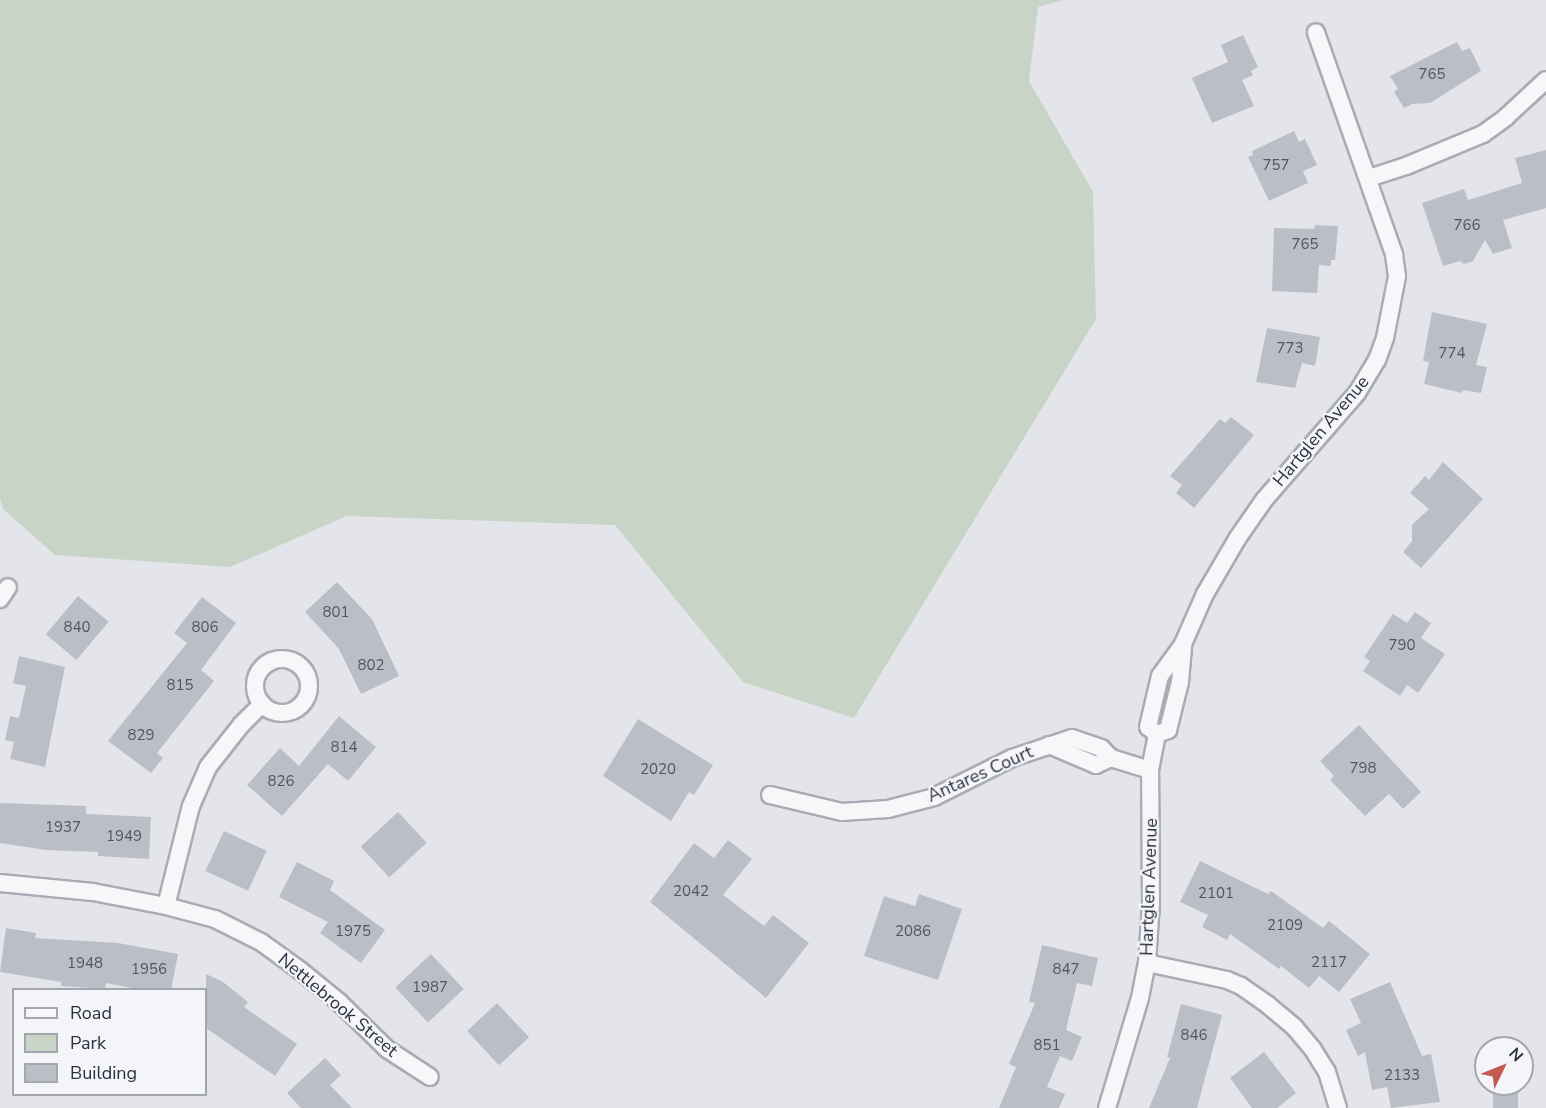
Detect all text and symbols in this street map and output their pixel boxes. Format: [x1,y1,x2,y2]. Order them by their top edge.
house number: 765 [1419,66,1445,84]
house number: 757 [1263,157,1289,175]
house number: 766 [1454,217,1480,235]
house number: 765 [1292,236,1318,254]
house number: 773 [1277,340,1303,358]
house number: 774 [1439,345,1465,363]
street label: Hartglen Avenue [1268,371,1374,491]
house number: 801 [323,604,349,622]
house number: 840 [64,619,90,637]
house number: 806 [192,619,218,637]
house number: 790 [1389,637,1415,655]
house number: 802 [358,657,384,675]
house number: 815 [167,677,193,695]
house number: 829 [128,727,154,745]
house number: 814 [331,739,357,757]
street label: Antares Court [924,741,1036,807]
house number: 798 [1350,760,1376,778]
house number: 2020 [640,761,676,779]
house number: 826 [268,773,294,791]
street label: Hartglen Avenue [1136,818,1162,956]
house number: 1937 [45,819,81,837]
house number: 1949 [106,828,142,846]
house number: 2042 [673,883,709,901]
house number: 2101 [1198,885,1234,903]
house number: 2109 [1267,917,1303,935]
house number: 1975 [335,923,371,941]
house number: 2086 [895,923,931,941]
street label: Nettlebrook Street [274,949,402,1061]
house number: 2117 [1311,954,1347,972]
house number: 1948 [67,955,103,973]
house number: 1956 [131,961,167,979]
house number: 847 [1053,961,1079,979]
house number: 1987 [412,979,448,997]
legend [12,988,207,1096]
text: Road [70,1001,112,1025]
house number: 846 [1181,1027,1207,1045]
text: Park [70,1031,106,1055]
north arrow [1474,1036,1534,1096]
house number: 851 [1034,1037,1060,1055]
text: N [1504,1043,1528,1067]
text: Building [70,1061,137,1085]
house number: 2133 [1384,1067,1420,1085]

